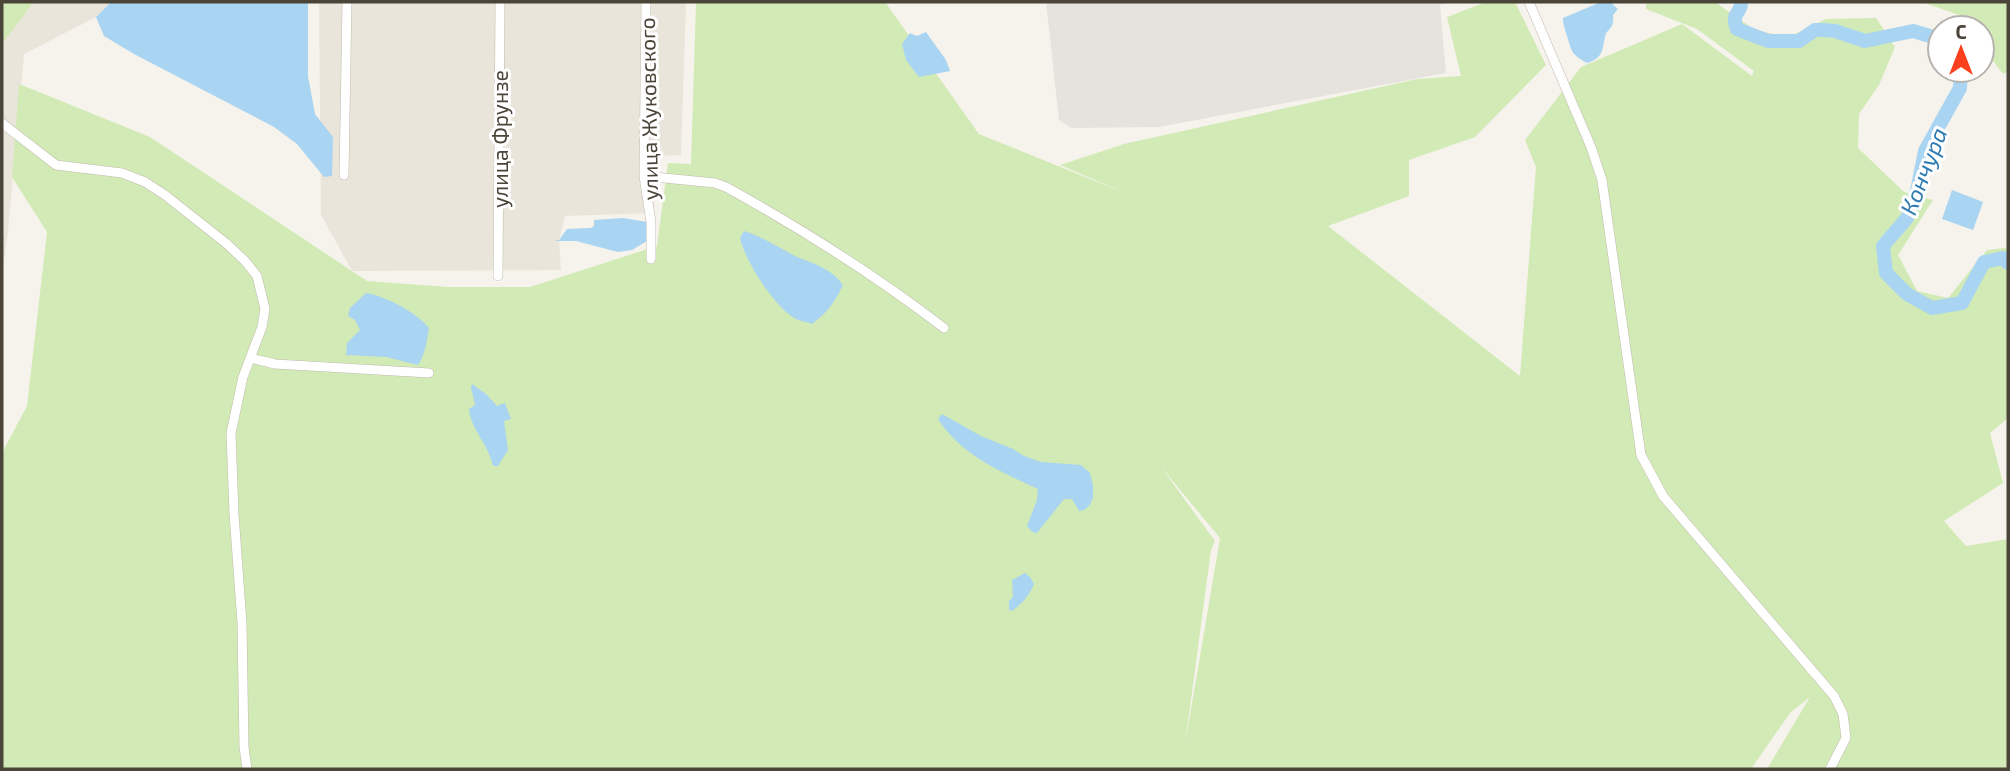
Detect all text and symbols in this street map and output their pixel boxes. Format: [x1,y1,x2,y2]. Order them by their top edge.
north arrow [1926,14,1996,84]
street label: улица Жуковского [634,17,663,201]
text: С [1955,20,1967,43]
street label: улица Фрунзе [487,70,513,208]
water label: Кончура [1894,123,1952,219]

